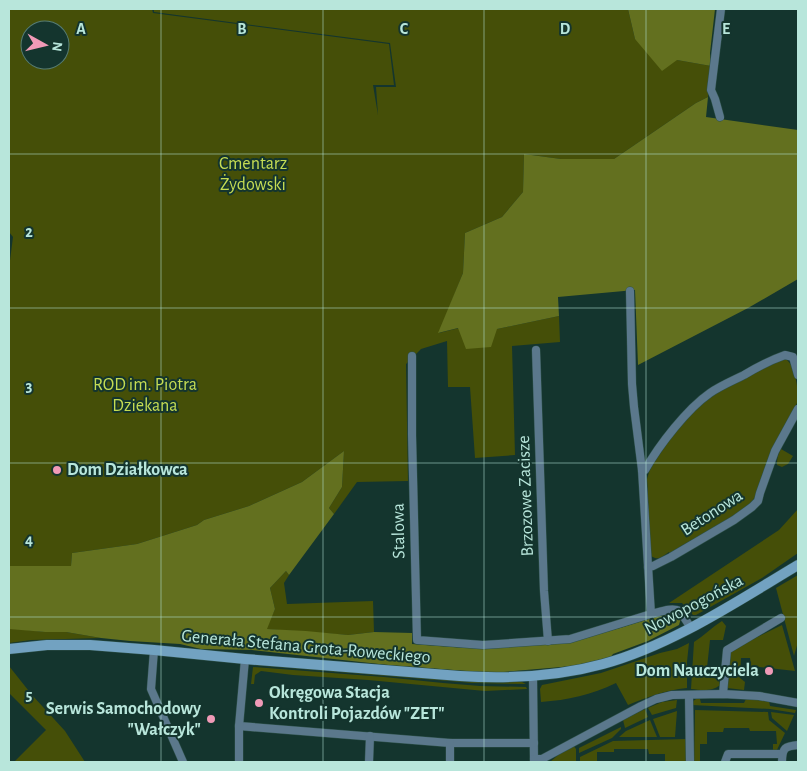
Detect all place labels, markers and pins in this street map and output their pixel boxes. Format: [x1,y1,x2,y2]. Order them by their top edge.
place label: Dom Działkowca [67,461,188,479]
marker: Dom Działkowca [51,464,63,476]
place label: Dom Nauczyciela [635,662,759,680]
marker: Dom Nauczyciela [763,665,775,677]
place label: Okręgowa Stacja Kontroli Pojazdów "ZET" [269,684,445,723]
marker: Okręgowa Stacja Kontroli Pojazdów "ZET" [253,697,265,709]
place label: Serwis Samochodowy "Wałczyk" [46,700,202,739]
marker: Serwis Samochodowy "Wałczyk" [205,713,217,725]

